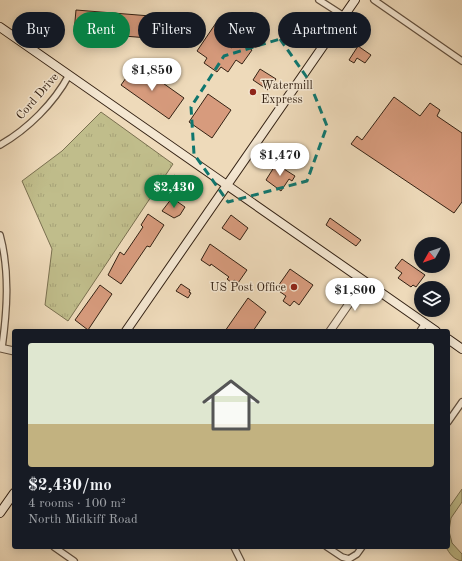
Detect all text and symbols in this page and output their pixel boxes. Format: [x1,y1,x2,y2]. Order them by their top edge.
chip: Buy [12,12,65,48]
chip: Rent [73,12,130,48]
chip: Filters [138,12,206,48]
chip: New [214,12,270,48]
chip: Apartment [278,12,371,48]
pin: $1,850 [119,58,185,92]
text: $1,850 [131,64,173,77]
street label: Cord Drive [14,71,61,122]
place label: Watermill Express [261,80,313,106]
marker: Watermill Express [248,87,258,97]
pin: $1,470 [247,143,313,177]
text: $1,470 [259,149,301,162]
pin: $2,430 [141,175,207,209]
text: $2,430 [153,181,195,194]
north arrow [414,237,450,273]
map controls [414,237,450,317]
pin: $1,800 [322,278,388,312]
button: layers [414,281,450,317]
place label: US Post Office [210,282,286,294]
marker: US Post Office [289,282,299,292]
text: $1,800 [334,284,376,297]
icon: home [195,369,267,441]
text: $2,430/mo [28,477,112,494]
text: 4 rooms · 100 m² [28,497,126,510]
text: North Midkiff Road [28,513,138,526]

